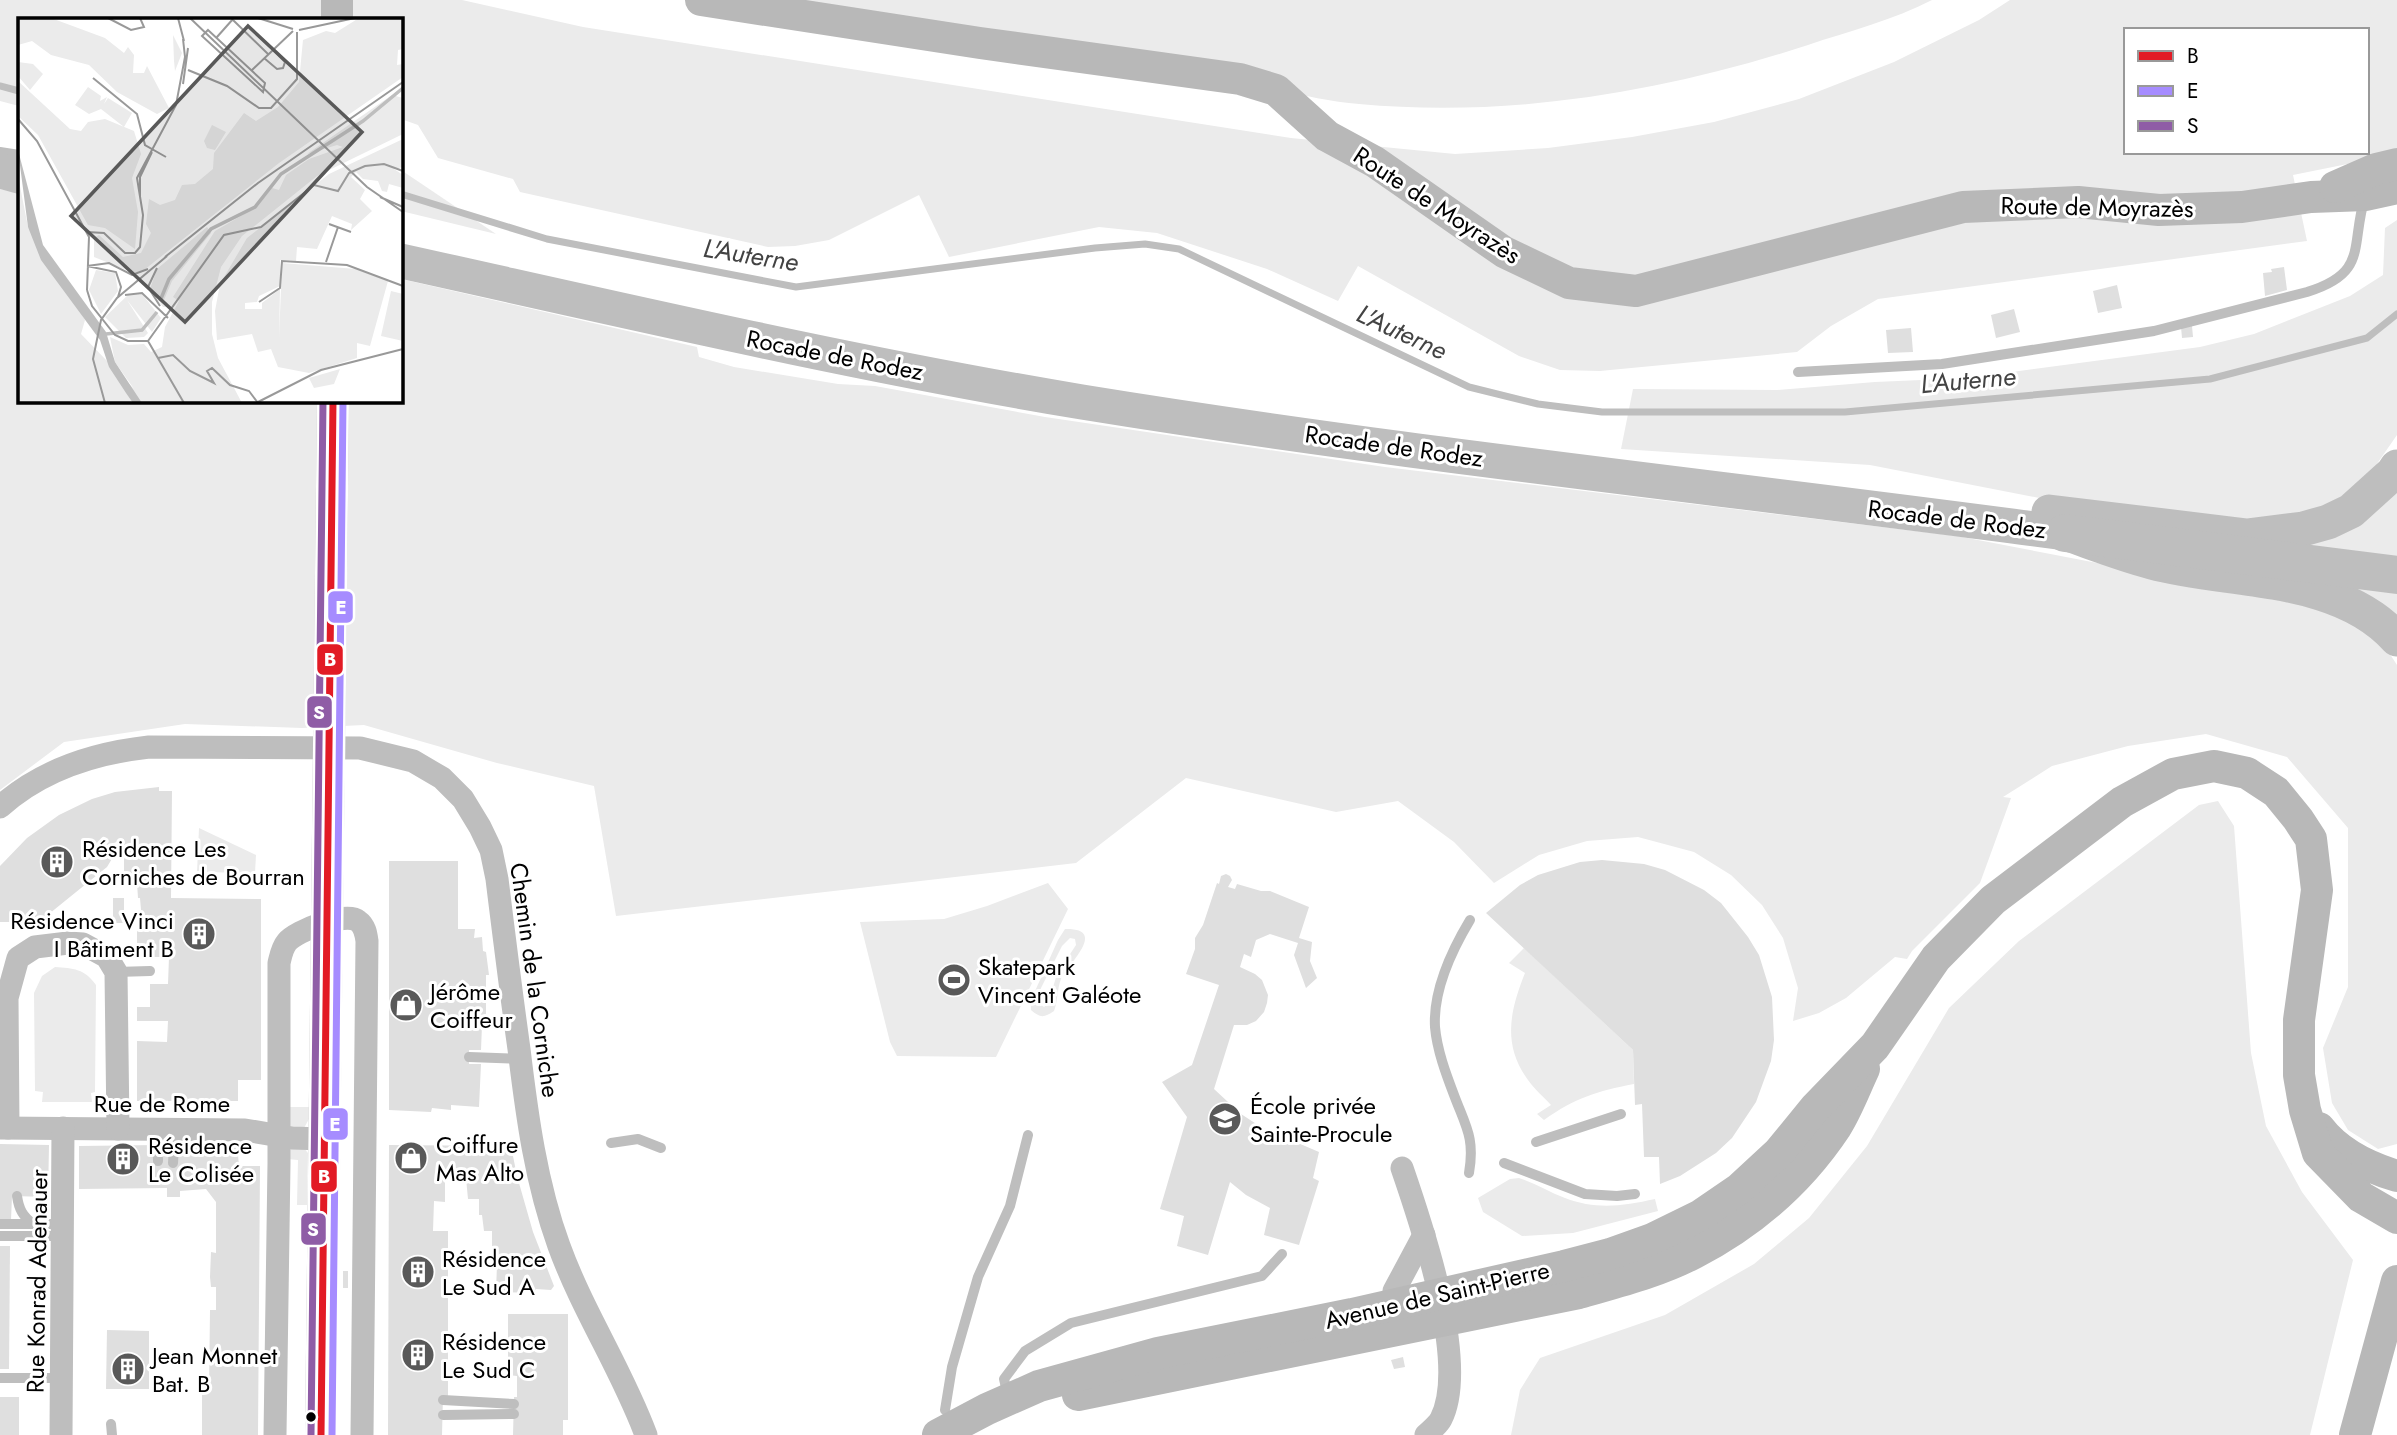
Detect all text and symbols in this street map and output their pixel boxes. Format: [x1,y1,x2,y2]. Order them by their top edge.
inset map [18,18,402,402]
legend [2124,28,2369,154]
text: B [2187,41,2199,71]
text: E [2187,76,2199,106]
text: S [2187,111,2199,141]
street label: Route de Moyrazès [1347,138,1527,272]
street label: Route de Moyrazès [2000,188,2194,226]
water label: L'Auterne [701,229,801,281]
water label: L'Auterne [1351,295,1453,369]
street label: Rocade de Rodez [744,321,926,389]
water label: L'Auterne [1919,357,2017,403]
street label: Rocade de Rodez [1303,416,1485,476]
street label: Rocade de Rodez [1866,491,2048,547]
line badge: E [327,590,354,624]
text: E [335,594,347,621]
line badge: B [316,643,344,676]
text: B [324,646,336,673]
line badge: S [306,695,333,729]
text: S [313,699,325,726]
place label: Résidence Les Corniches de Bourran [82,831,305,894]
building icon: Résidence Les Corniches de Bourran [38,843,76,881]
street label: Chemin de la Corniche [501,860,569,1100]
place label: Résidence Vinci I Bâtiment B [10,903,174,966]
building icon: Résidence Vinci I Bâtiment B [180,915,218,953]
place label: Skatepark Vincent Galéote [978,949,1141,1012]
sports icon: Skatepark Vincent Galéote [935,961,973,999]
place label: Jérôme Coiffeur [427,974,513,1037]
shop icon: Jérôme Coiffeur [387,986,425,1024]
street label: Rue de Rome [94,1086,230,1121]
place label: École privée Sainte-Procule [1250,1088,1392,1151]
school or university icon: École privée Sainte-Procule [1206,1100,1244,1138]
line badge: E [322,1107,349,1141]
text: E [329,1111,341,1138]
place label: Coiffure Mas Alto [436,1127,524,1190]
place label: Résidence Le Colisée [148,1128,254,1191]
shop icon: Coiffure Mas Alto [392,1139,430,1177]
building icon: Résidence Le Colisée [104,1140,142,1178]
line badge: B [310,1160,338,1193]
text: B [318,1163,330,1190]
street label: Rue Konrad Adenauer [18,1168,56,1393]
line badge: S [300,1212,327,1246]
text: S [307,1216,319,1243]
place label: Résidence Le Sud A [442,1241,546,1304]
street label: Avenue de Saint-Pierre [1321,1252,1553,1338]
building icon: Résidence Le Sud A [399,1253,437,1291]
place label: Résidence Le Sud C [442,1324,546,1387]
building icon: Résidence Le Sud C [399,1336,437,1374]
place label: Jean Monnet Bat. B [149,1338,278,1401]
building icon: Jean Monnet Bat. B [109,1350,147,1388]
unlabelled marker [304,1410,318,1424]

